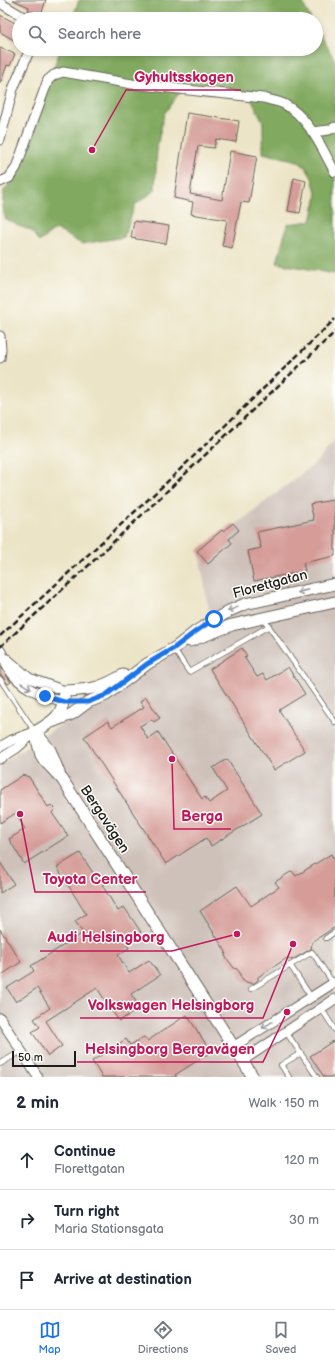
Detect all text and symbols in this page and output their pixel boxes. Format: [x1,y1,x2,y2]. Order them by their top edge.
search box [12,12,323,56]
icon: search [26,23,48,45]
text: Search here [58,25,141,44]
callout: Gyhultsskogen [126,63,241,90]
text: Gyhultsskogen [134,68,234,87]
street label: Florettgatan [231,566,309,602]
one-way arrow [296,588,309,596]
one-way arrow [227,606,239,614]
route start [205,610,223,628]
one-way arrow [20,683,32,691]
route end [36,687,54,705]
street label: Bergavägen [77,782,133,856]
callout: Berga [174,802,231,829]
text: Berga [181,807,223,826]
callout: Toyota Center [35,865,146,892]
text: Toyota Center [42,870,139,889]
callout: Audi Helsingborg [40,924,172,951]
text: Audi Helsingborg [47,928,164,947]
callout: Volkswagen Helsingborg [80,991,263,1018]
text: Volkswagen Helsingborg [88,996,254,1015]
one-way arrow [261,1021,272,1029]
callout: Helsingborg Bergavägen [77,1035,263,1062]
text: Helsingborg Bergavägen [85,1040,255,1059]
scale bar [12,1049,76,1068]
text: 50 m [18,1051,43,1064]
text: 2 min [16,1093,59,1113]
text: Walk · 150 m [248,1095,319,1111]
text: Continue [54,1142,116,1161]
icon: ahead [16,1149,38,1171]
text: 120 m [284,1152,319,1168]
text: Florettgatan [54,1161,125,1177]
text: Turn right [54,1202,119,1221]
icon: right [16,1209,38,1231]
text: 30 m [289,1212,319,1228]
text: Maria Stationsgata [54,1221,164,1237]
icon: arrive [16,1269,38,1291]
text: Arrive at destination [54,1270,192,1289]
tab: Map [39,1319,61,1356]
tab: Directions [138,1319,188,1356]
tab: Saved [266,1319,296,1356]

